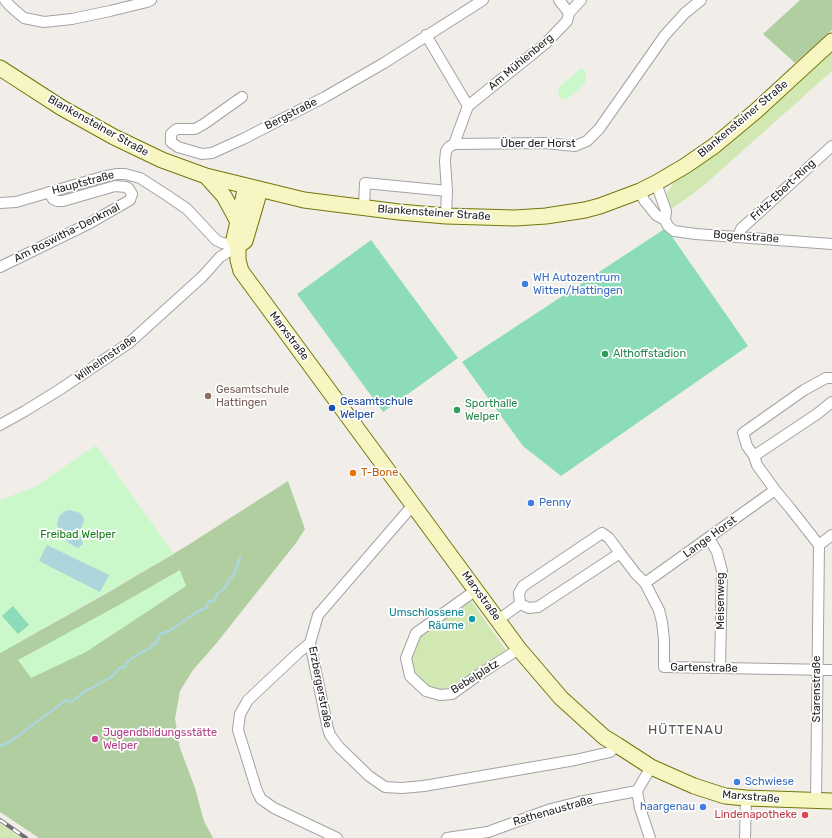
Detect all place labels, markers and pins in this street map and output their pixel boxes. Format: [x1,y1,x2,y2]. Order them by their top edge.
place label: WH Autozentrum Witten/Hattingen [533,271,623,297]
marker: WH Autozentrum Witten/Hattingen [520,279,530,289]
place label: Althoffstadion [613,347,686,361]
marker: Althoffstadion [600,349,610,359]
place label: Gesamtschule Hattingen [216,383,289,409]
marker: Gesamtschule Hattingen [203,391,213,401]
place label: Gesamtschule Welper [340,395,413,421]
place label: Sporthalle Welper [465,397,517,423]
marker: Gesamtschule Welper [327,403,337,413]
marker: Sporthalle Welper [452,405,462,415]
place label: T-Bone [361,466,398,480]
marker: T-Bone [348,468,358,478]
place label: Penny [539,496,571,510]
marker: Penny [526,498,536,508]
place label: Umschlossene Räume [389,606,464,632]
marker: Umschlossene Räume [467,614,477,624]
place label: Jugendbildungsstätte Welper [103,726,217,752]
marker: Jugendbildungsstätte Welper [90,734,100,744]
place label: Schwiese [745,775,794,789]
marker: Schwiese [732,777,742,787]
place label: haargenau [640,800,695,814]
marker: haargenau [698,802,708,812]
place label: Lindenapotheke [714,808,797,822]
marker: Lindenapotheke [800,810,810,820]

